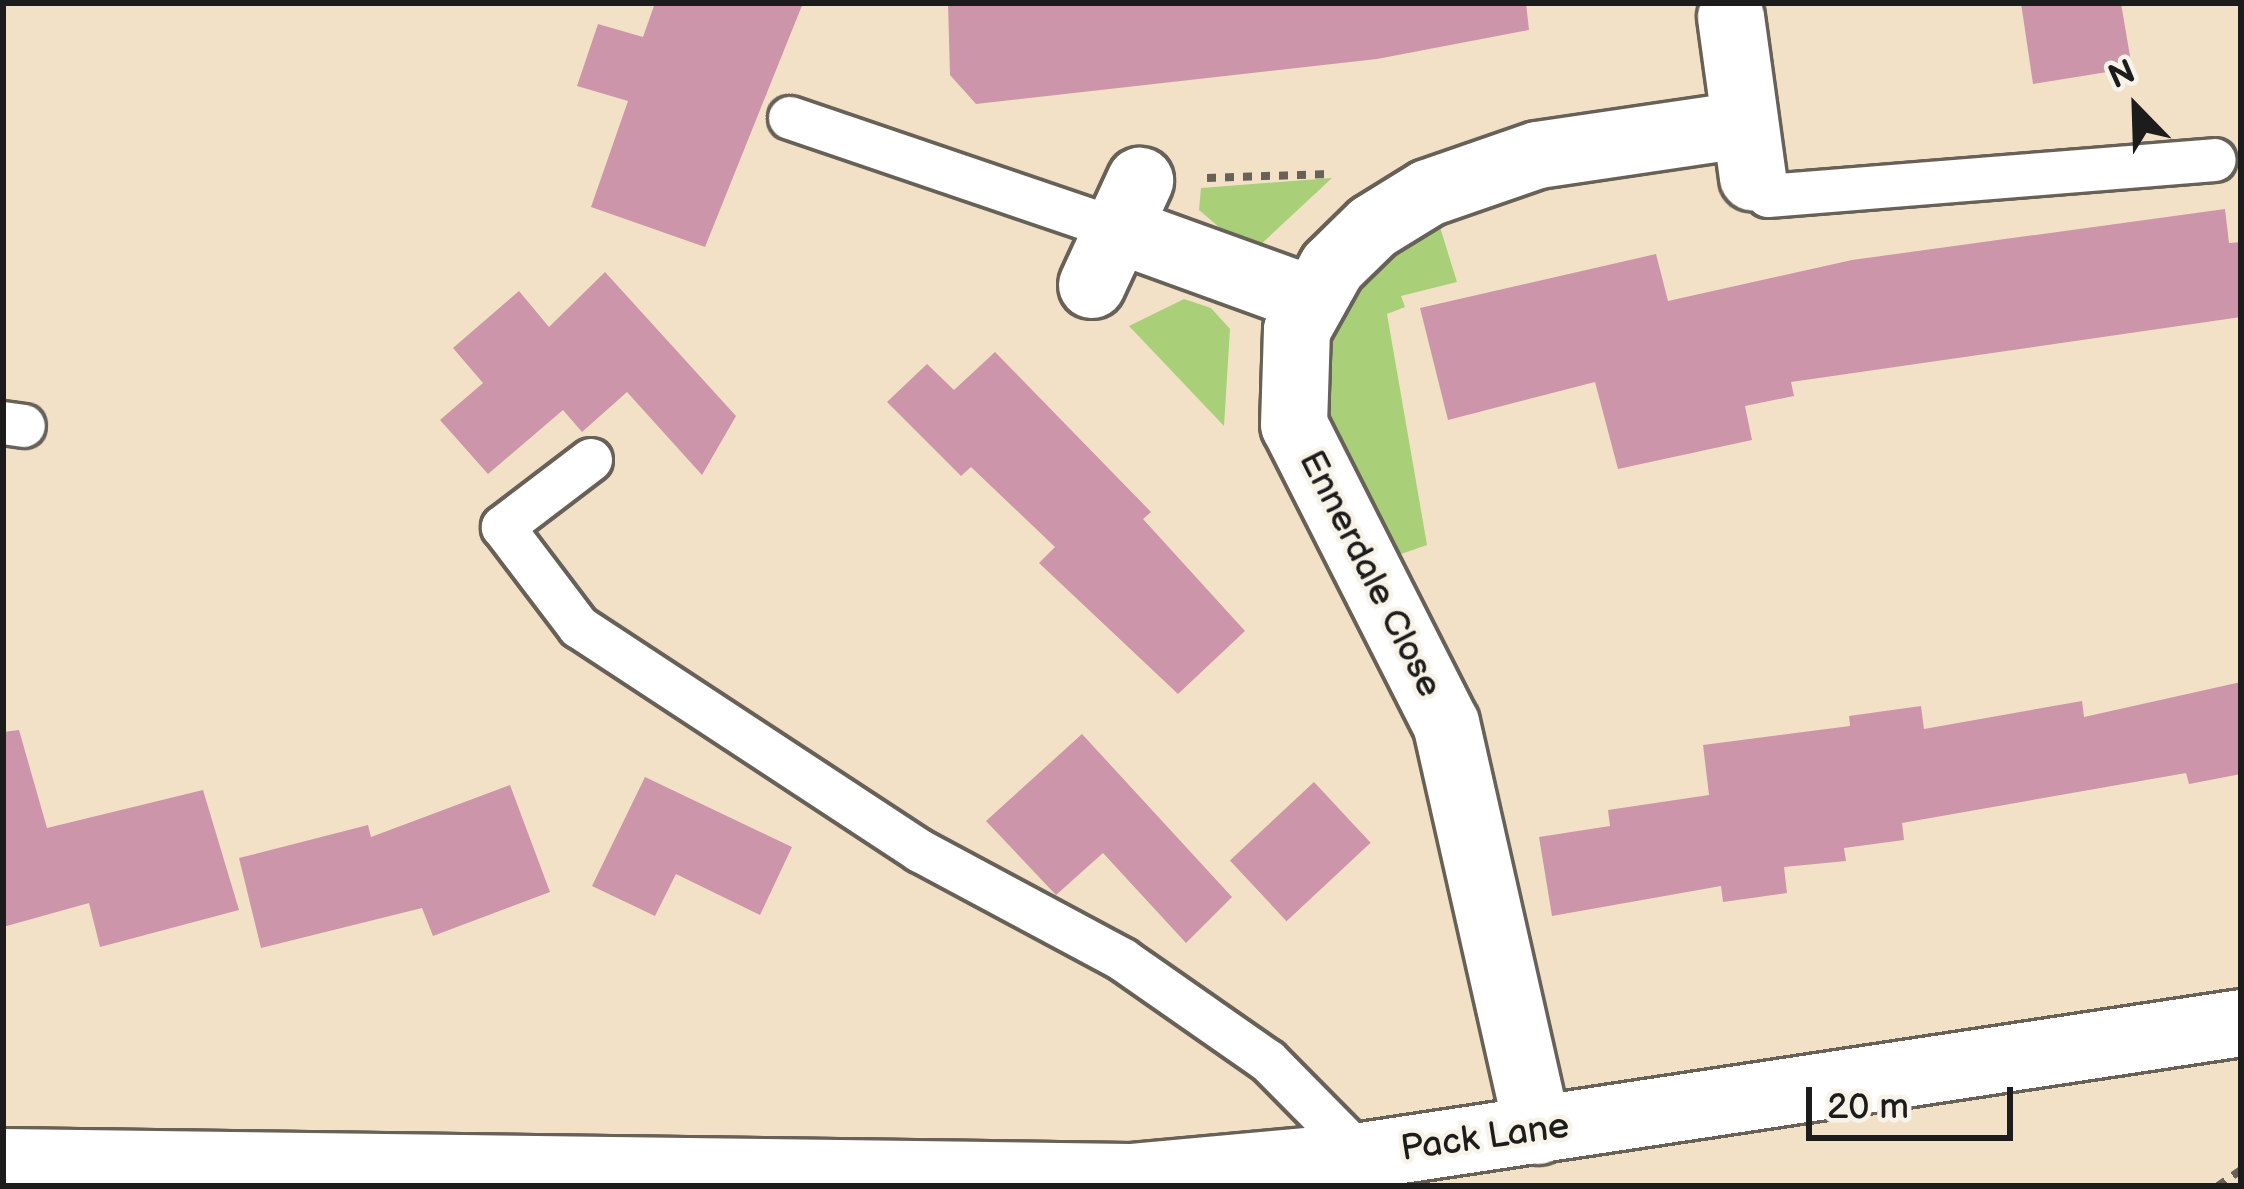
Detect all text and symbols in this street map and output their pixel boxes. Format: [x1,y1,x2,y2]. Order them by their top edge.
north arrow [2076,48,2196,168]
text: N [2103,52,2141,98]
street label: Ennerdale Close [1289,444,1451,704]
scale bar [1812,1063,2019,1137]
text: 20 m [1827,1086,1909,1129]
street label: Pack Lane [1398,1105,1572,1171]

